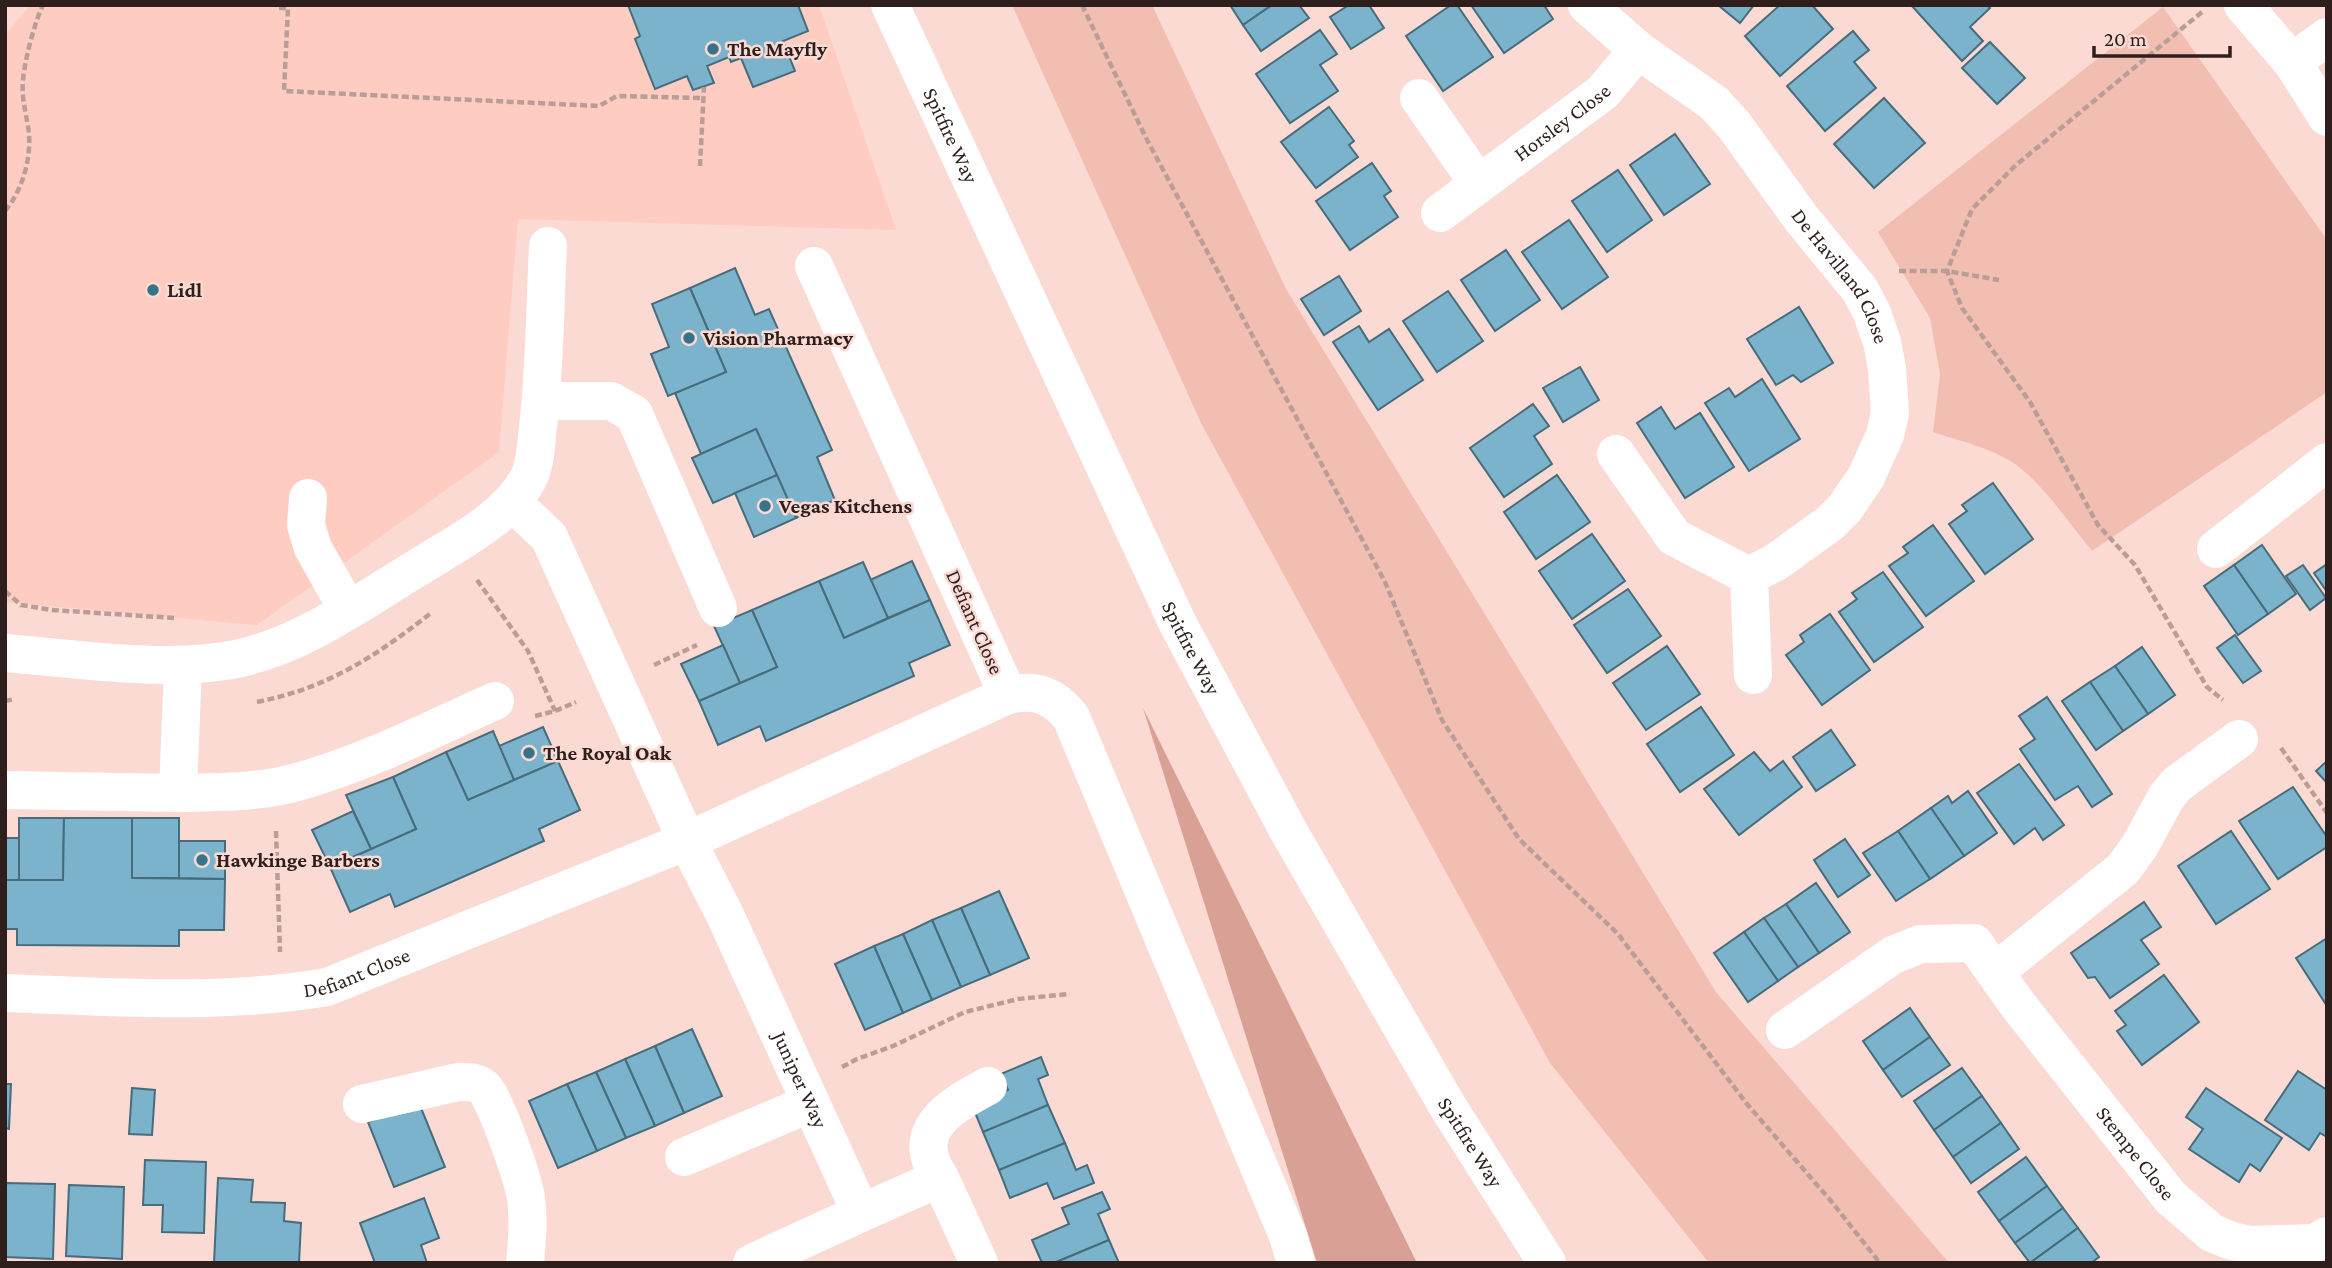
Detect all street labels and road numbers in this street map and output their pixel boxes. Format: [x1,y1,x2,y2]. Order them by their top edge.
street label: Horsley Close [1509,80,1616,166]
street label: Spitfire Way [918,84,983,187]
street label: De Havilland Close [1786,204,1894,347]
street label: Defiant Close [941,566,1009,678]
street label: Spitfire Way [1157,597,1226,699]
street label: Defiant Close [302,943,413,1003]
street label: Juniper Way [767,1026,833,1132]
street label: Spitfire Way [1433,1093,1508,1192]
street label: Stempe Close [2091,1102,2180,1205]

